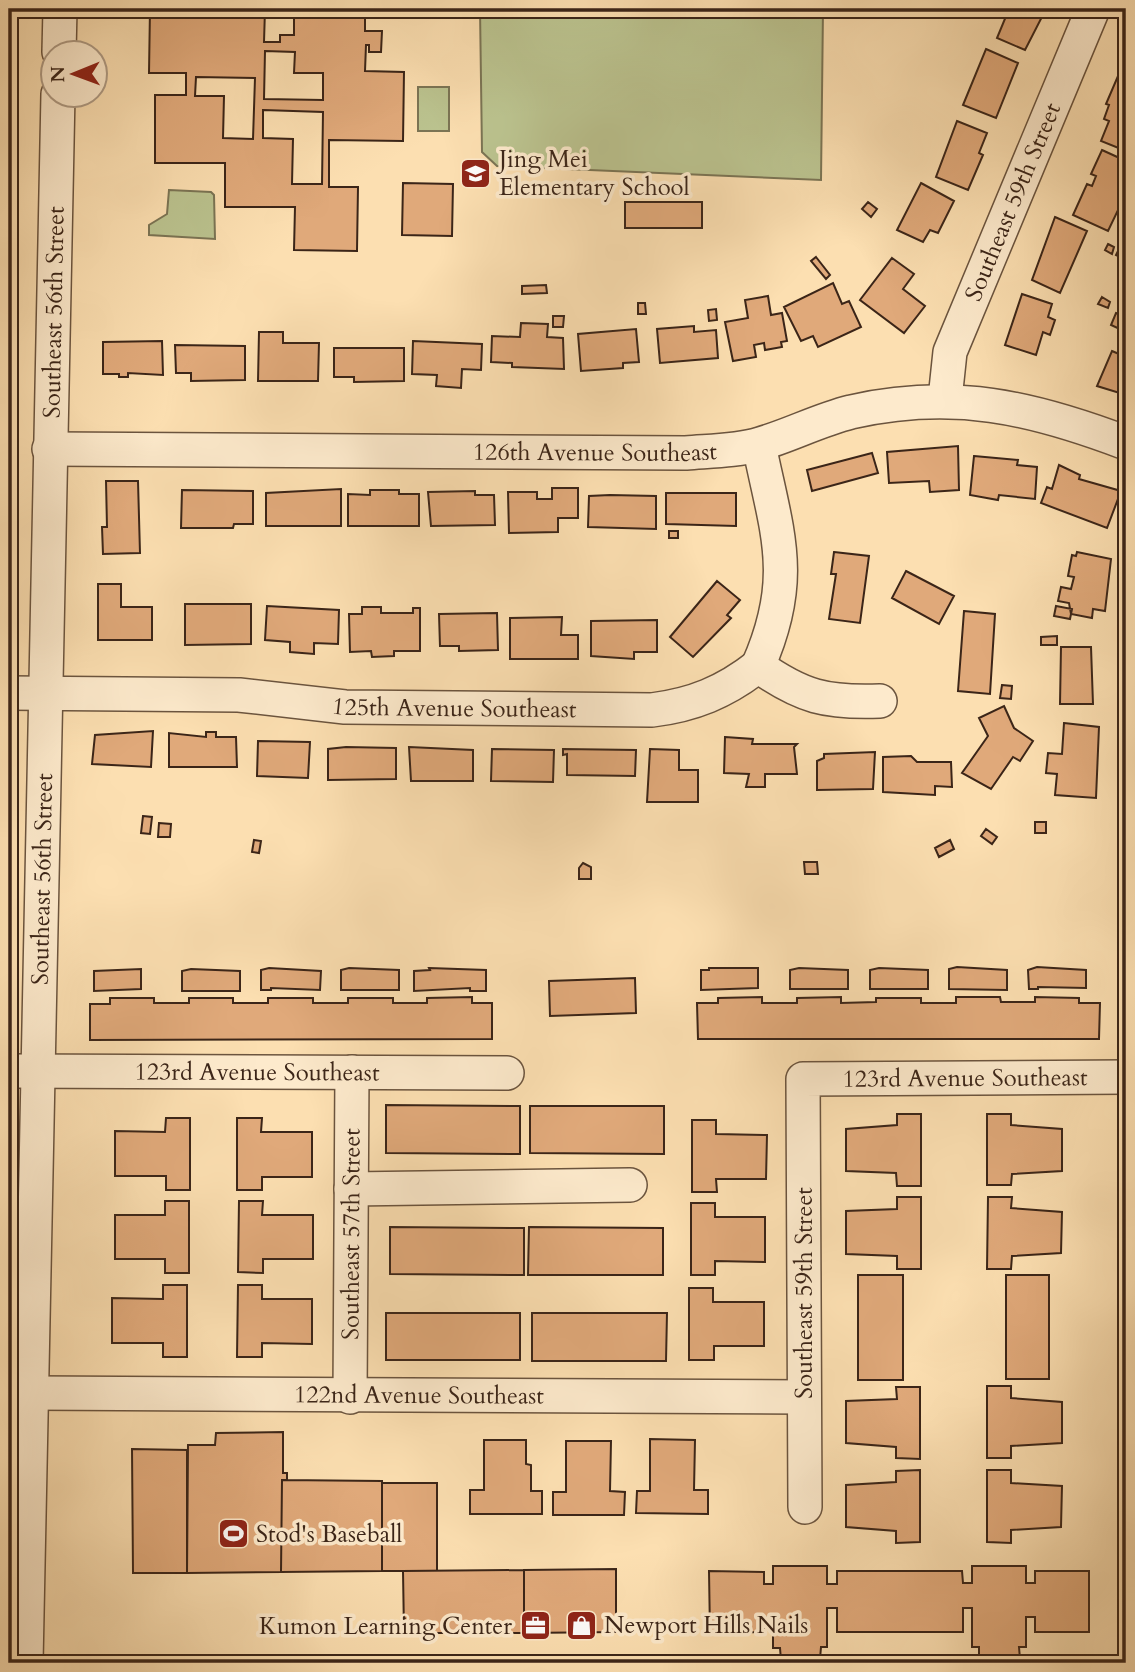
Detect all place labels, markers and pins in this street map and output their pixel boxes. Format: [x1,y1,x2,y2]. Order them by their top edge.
place label: Jing Mei Elementary School [496,143,690,204]
school or university icon: Jing Mei Elementary School [459,156,493,190]
sports icon: Stod's Baseball [216,1517,250,1551]
place label: Stod's Baseball [256,1518,402,1551]
shop icon: Newport Hills Nails [564,1608,598,1642]
office icon: Kumon Learning Center [518,1609,552,1643]
place label: Newport Hills Nails [604,1609,808,1642]
place label: Kumon Learning Center [259,1610,512,1643]

